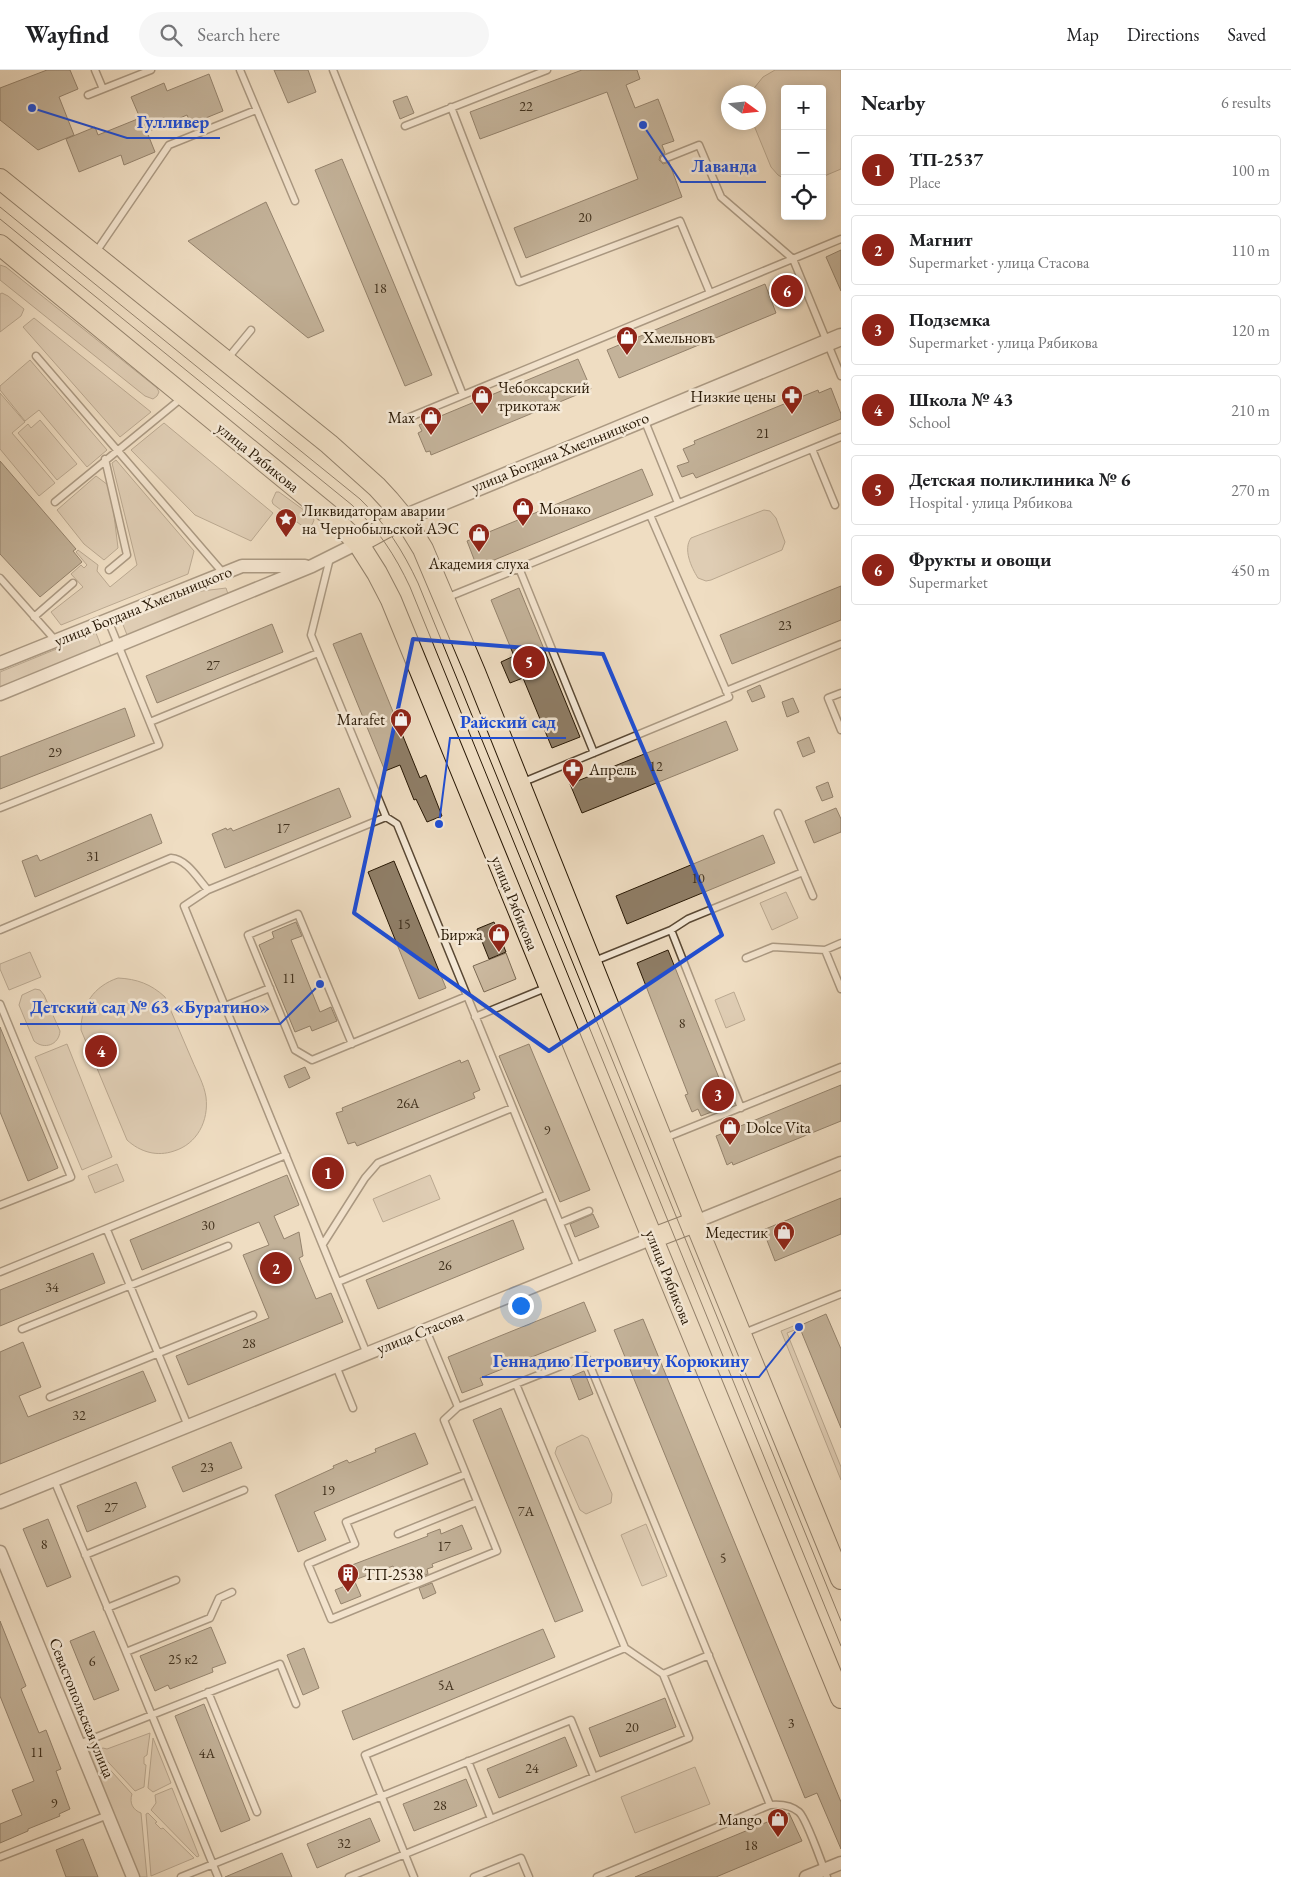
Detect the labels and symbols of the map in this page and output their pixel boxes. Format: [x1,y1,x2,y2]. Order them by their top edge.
north arrow [721,85,766,130]
house number: 22 [519,97,533,115]
callout: Гулливер [127,105,220,138]
text: Гулливер [137,110,209,133]
callout: Лаванда [681,149,766,182]
text: Лаванда [691,154,757,177]
house number: 20 [578,208,592,226]
pin: 6 [771,272,803,310]
house number: 18 [373,279,387,297]
shop icon: Хмельновъ [615,325,639,356]
place label: Хмельновъ [642,327,716,348]
place label: Чебоксарский трикотаж [498,377,590,416]
shop icon: Чебоксарский трикотаж [470,384,494,415]
pharmacy icon: Низкие цены [780,384,804,415]
place label: Низкие цены [690,386,776,407]
shop icon: Max [419,405,443,436]
place label: Max [388,407,415,428]
street label: улица Богдана Хмельницкого [468,407,652,497]
street label: улица Рябикова [212,417,304,497]
house number: 21 [756,424,770,442]
shop icon: Монако [511,496,535,527]
place label: Монако [539,498,591,519]
place label: Ликвидаторам аварии на Чернобыльской АЭС [302,500,459,539]
place icon: Ликвидаторам аварии на Чернобыльской АЭС [274,507,298,538]
shop icon: Академия слуха [467,522,491,553]
place label: Академия слуха [427,553,530,574]
street label: улица Богдана Хмельницкого [51,561,235,651]
house number: 23 [778,616,792,634]
pin: 5 [513,643,545,681]
house number: 27 [206,656,220,674]
callout: Райский сад [450,705,566,738]
shop icon: Marafet [389,707,413,738]
place label: Marafet [337,709,385,730]
text: Райский сад [460,710,557,733]
house number: 29 [48,743,62,761]
pharmacy icon: Апрель [561,757,585,788]
house number: 12 [649,757,663,775]
place label: Апрель [588,759,637,780]
house number: 17 [276,819,290,837]
house number: 31 [86,847,100,865]
street label: улица Рябикова [486,852,544,954]
house number: 10 [691,869,705,887]
house number: 15 [397,915,411,933]
shop icon: Биржа [487,922,511,953]
place label: Биржа [440,924,484,945]
house number: 11 [282,969,296,987]
callout: Детский сад № 63 «Буратино» [20,991,280,1024]
text: Детский сад № 63 «Буратино» [30,995,270,1018]
house number: 8 [679,1014,686,1032]
pin: 4 [85,1032,117,1070]
pin: 3 [702,1076,734,1114]
house number: 26А [396,1094,420,1112]
shop icon: Dolce Vita [718,1115,742,1146]
place label: Dolce Vita [746,1117,812,1138]
house number: 9 [544,1121,551,1139]
pin: 1 [312,1154,344,1192]
house number: 30 [201,1216,215,1234]
shop icon: Медестик [772,1220,796,1251]
place label: Медестик [705,1222,768,1243]
street label: улица Рябикова [640,1226,698,1328]
pin: 2 [260,1249,292,1287]
house number: 26 [438,1256,452,1274]
house number: 34 [45,1278,59,1296]
your location [508,1293,534,1319]
street label: улица Стасова [373,1305,467,1359]
house number: 28 [242,1334,256,1352]
callout: Геннадию Петровичу Корюкину [482,1344,759,1377]
text: Геннадию Петровичу Корюкину [493,1349,750,1372]
house number: 32 [72,1406,86,1424]
house number: 23 [200,1458,214,1476]
house number: 19 [321,1481,335,1499]
house number: 27 [104,1498,118,1516]
house number: 7А [518,1502,535,1520]
house number: 8 [41,1535,48,1553]
house number: 17 [437,1537,451,1555]
house number: 5 [720,1549,726,1567]
building icon: ТП-2538 [336,1562,360,1593]
place label: ТП-2538 [364,1564,423,1585]
street label: Севастопольская улица [44,1635,120,1782]
house number: 25 к2 [168,1650,198,1668]
house number: 6 [89,1652,96,1670]
house number: 5А [438,1676,455,1694]
house number: 3 [788,1714,795,1732]
house number: 20 [625,1718,639,1736]
house number: 11 [30,1743,44,1761]
house number: 4А [199,1744,216,1762]
house number: 24 [525,1759,539,1777]
house number: 9 [51,1794,58,1812]
house number: 28 [433,1796,447,1814]
shop icon: Mango [766,1807,790,1838]
place label: Mango [718,1809,762,1830]
house number: 32 [337,1834,351,1852]
house number: 18 [744,1836,758,1854]

